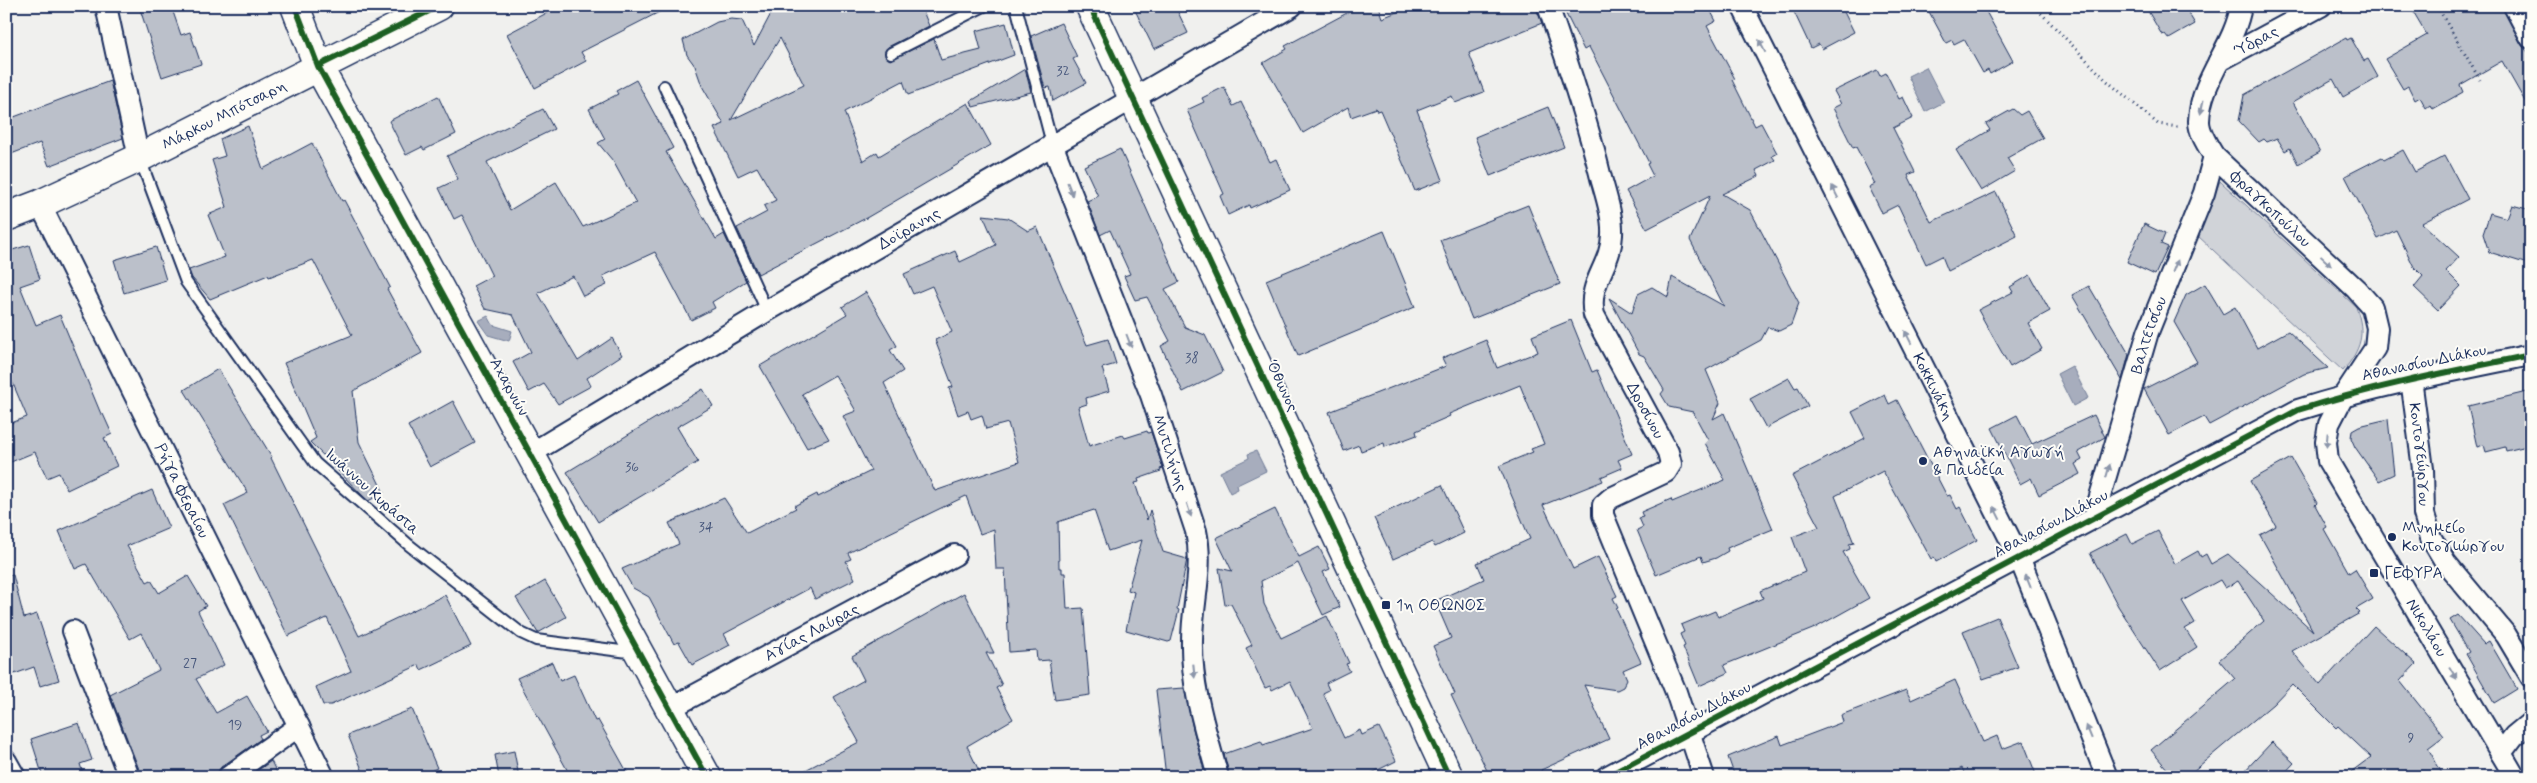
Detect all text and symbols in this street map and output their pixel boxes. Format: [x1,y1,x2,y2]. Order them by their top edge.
street label: Ύδρας [2230,21,2282,61]
one-way arrow [1758,39,1766,54]
house number: 32 [1056,62,1070,80]
street label: Μάρκου Μπότσαρη [158,75,290,155]
one-way arrow [2198,99,2206,115]
street label: Φραγκοπούλου [2225,165,2315,252]
one-way arrow [1067,182,1074,197]
one-way arrow [1831,184,1839,199]
street label: Δοϊρανης [874,202,944,255]
one-way arrow [2320,255,2332,267]
one-way arrow [2171,259,2179,274]
street label: Βαλτετσίου [2126,293,2172,376]
one-way arrow [1904,330,1912,344]
one-way arrow [1126,333,1134,348]
street label: Αθανασίου Διάκου [2360,340,2488,386]
house number: 38 [1185,349,1199,367]
street label: Κοκκινάκη [1908,349,1959,424]
street label: Αχαρνών [484,354,534,420]
street label: Όθωνος [1261,357,1303,415]
street label: Δροσίνου [1622,378,1669,442]
street label: Κοντογεώργου [2404,401,2434,506]
street label: Μυτιλήνης [1148,412,1193,494]
one-way arrow [2323,432,2331,448]
street label: Ρήγα Φεραίου [150,440,214,542]
place label: Αθηναϊκή Αγωγή & Παιδεία [1933,442,2064,481]
street label: Ιωάννου Κυράστα [320,444,424,540]
marker: Αθηναϊκή Αγωγή & Παιδεία [1917,455,1929,467]
house number: 36 [625,458,639,476]
one-way arrow [2104,463,2112,478]
street label: Αθανασίου Διάκου [1990,485,2112,563]
one-way arrow [1186,503,1193,518]
one-way arrow [1993,506,2001,520]
house number: 34 [699,518,714,536]
place label: Μνημείο Κοντογιώργου [2402,518,2504,557]
marker: Μνημείο Κοντογιώργου [2386,531,2398,543]
place label: ΓΕΦΥΡΑ [2384,563,2443,584]
marker: ΓΕΦΥΡΑ [2368,567,2380,579]
one-way arrow [2024,574,2032,588]
street label: Νικολάου [2401,594,2452,661]
place label: 1η ΟΘΩΝΟΣ [1396,595,1486,616]
street label: Αγίας Λαύρας [761,598,862,666]
marker: 1η ΟΘΩΝΟΣ [1380,599,1392,611]
house number: 27 [183,654,197,672]
one-way arrow [1190,663,1198,679]
one-way arrow [2449,666,2458,679]
street label: Αθανασίου Διάκου [1633,677,1755,755]
house number: 19 [228,716,242,734]
one-way arrow [2085,724,2092,739]
house number: 9 [2408,729,2415,747]

